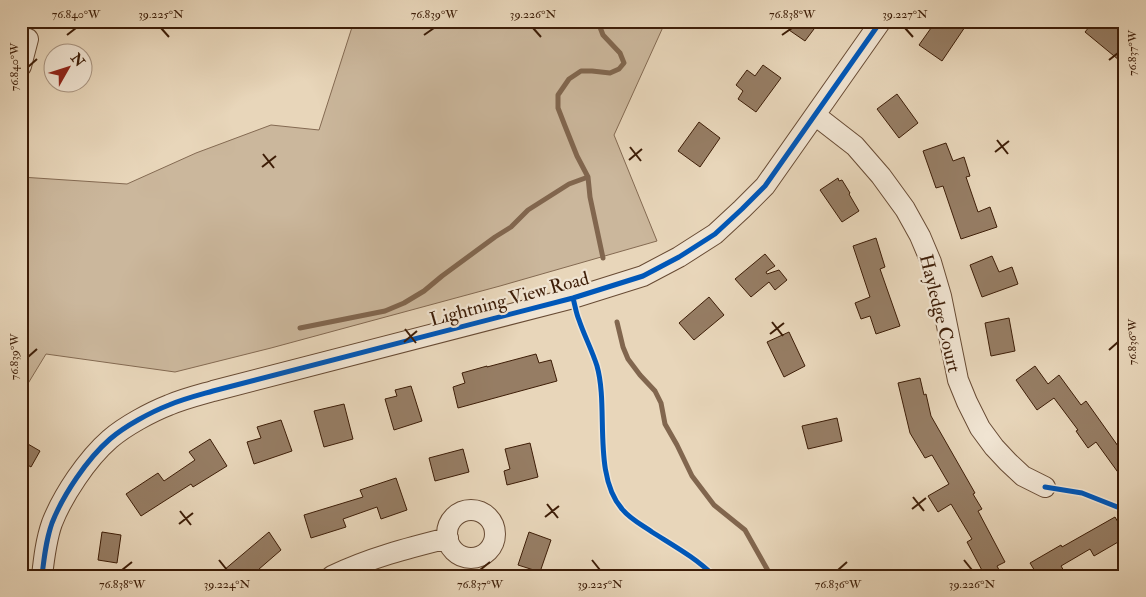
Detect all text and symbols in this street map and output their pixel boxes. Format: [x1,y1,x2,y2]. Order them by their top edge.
text: 76.840°W [52,7,101,22]
text: 39.225°N [138,7,184,22]
text: 76.839°W [411,7,458,22]
text: 39.226°N [510,7,556,22]
text: 76.838°W [769,7,816,22]
text: 39.227°N [882,7,928,22]
text: 76.837°W [1125,29,1140,76]
text: 76.840°W [7,42,22,91]
north arrow [42,42,92,92]
text: N [67,49,89,71]
street label: Hayledge Court [914,252,966,375]
street label: Lightning View Road [427,266,592,332]
text: 76.836°W [1125,318,1140,365]
text: 76.839°W [7,333,22,380]
text: 76.838°W [99,577,146,592]
text: 39.224°N [204,577,251,592]
text: 76.837°W [457,577,504,592]
text: 39.225°N [577,577,623,592]
text: 76.836°W [815,577,862,592]
text: 39.226°N [949,577,995,592]

